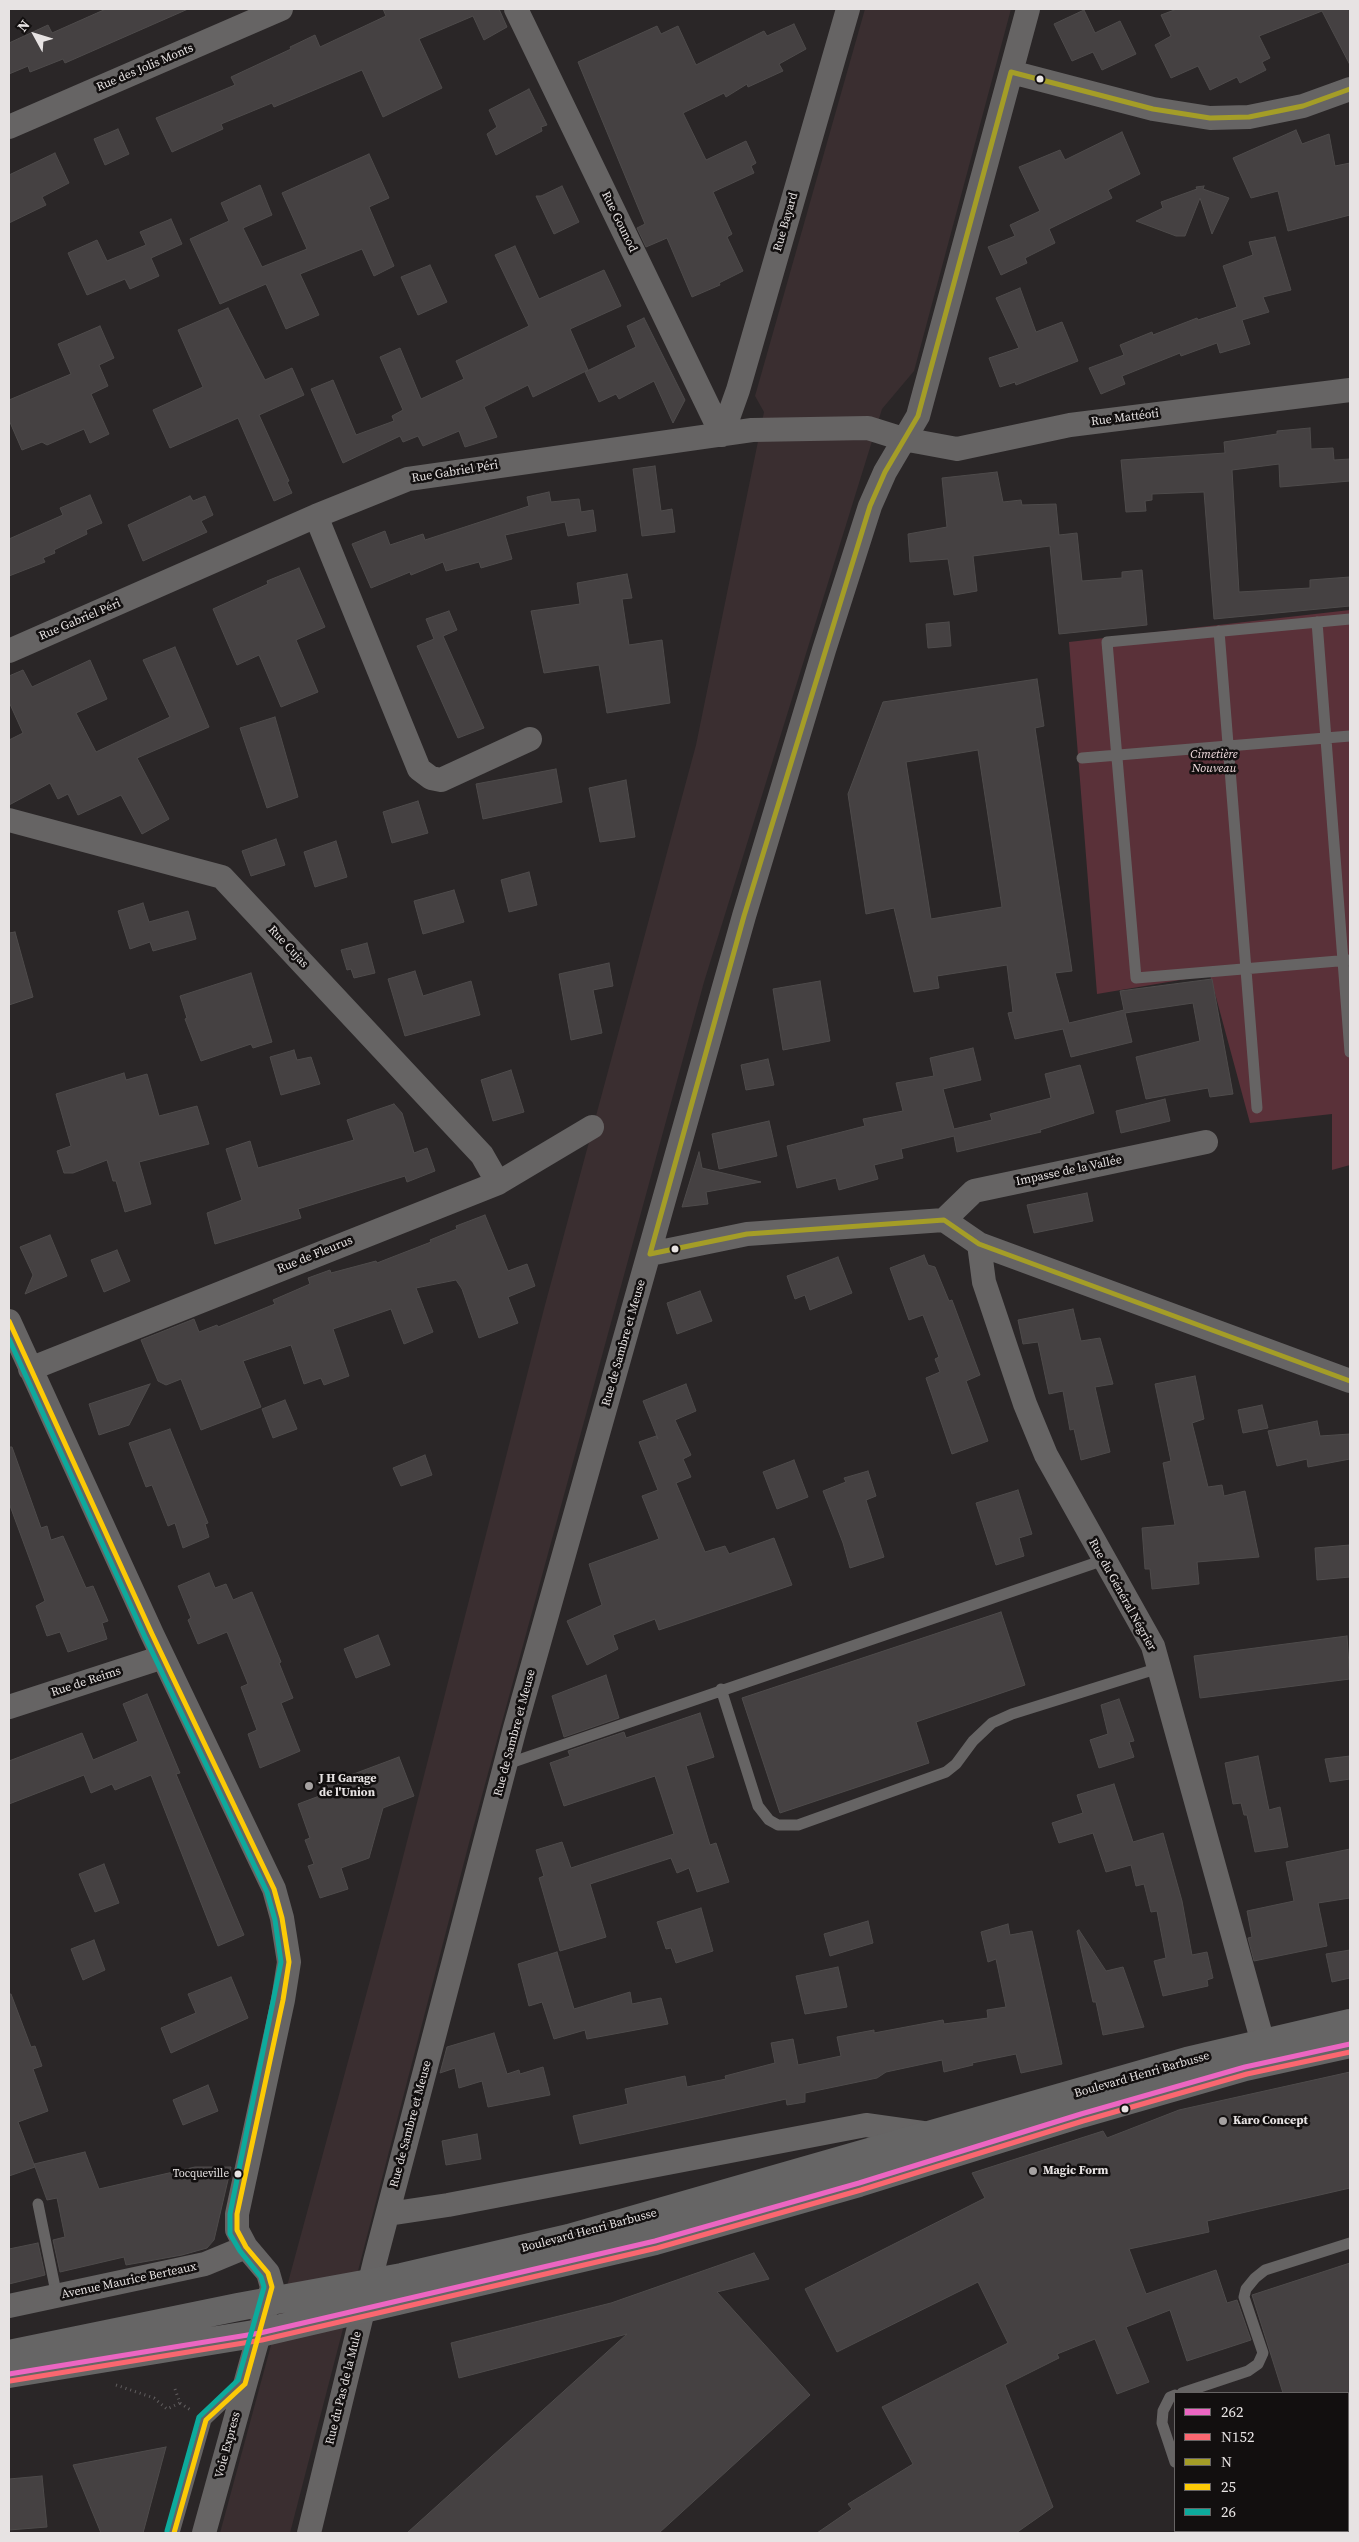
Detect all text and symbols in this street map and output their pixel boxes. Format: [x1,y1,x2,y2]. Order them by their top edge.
north arrow [10,10,60,60]
text: N [12,15,34,36]
street label: Rue des Jolis Monts [94,41,196,95]
unlabelled marker [1035,74,1045,84]
street label: Rue Gounod [598,189,640,255]
street label: Rue Bayard [771,191,801,253]
street label: Rue Mattéoti [1090,407,1160,429]
street label: Rue Gabriel Péri [411,458,499,486]
street label: Rue Gabriel Péri [37,596,123,644]
park label: Cimetière Nouveau [1190,748,1238,776]
street label: Rue Cujas [265,923,311,971]
street label: Impasse de la Vallée [1015,1153,1123,1189]
street label: Rue de Fleurus [275,1233,355,1277]
unlabelled marker [670,1244,680,1254]
street label: Rue de Sambre et Meuse [599,1278,649,1408]
street label: Rue du Général Négrier [1085,1536,1159,1654]
street label: Rue de Reims [49,1664,123,1700]
street label: Rue de Sambre et Meuse [491,1668,539,1798]
place label: J H Garage de l'Union [319,1772,377,1800]
marker: J H Garage de l'Union [303,1780,315,1792]
street label: Boulevard Henri Barbusse [1073,2049,1211,2101]
street label: Rue de Sambre et Meuse [387,2059,435,2189]
unlabelled marker [1120,2104,1130,2114]
place label: Karo Concept [1233,2114,1308,2128]
marker: Karo Concept [1217,2115,1229,2127]
place label: Magic Form [1043,2164,1108,2178]
marker: Magic Form [1027,2165,1039,2177]
place label: Tocqueville [173,2167,229,2181]
marker: Tocqueville [233,2169,243,2179]
street label: Boulevard Henri Barbusse [520,2206,658,2256]
street label: Avenue Maurice Berteaux [60,2260,198,2302]
street label: Rue du Pas de la Mule [323,2330,365,2446]
legend [1174,2392,1349,2532]
text: 262 [1221,2401,1244,2422]
street label: Voie Express [212,2410,244,2480]
text: N152 [1221,2426,1255,2447]
text: N [1221,2451,1232,2472]
text: 25 [1221,2476,1236,2497]
text: 26 [1221,2501,1236,2522]

